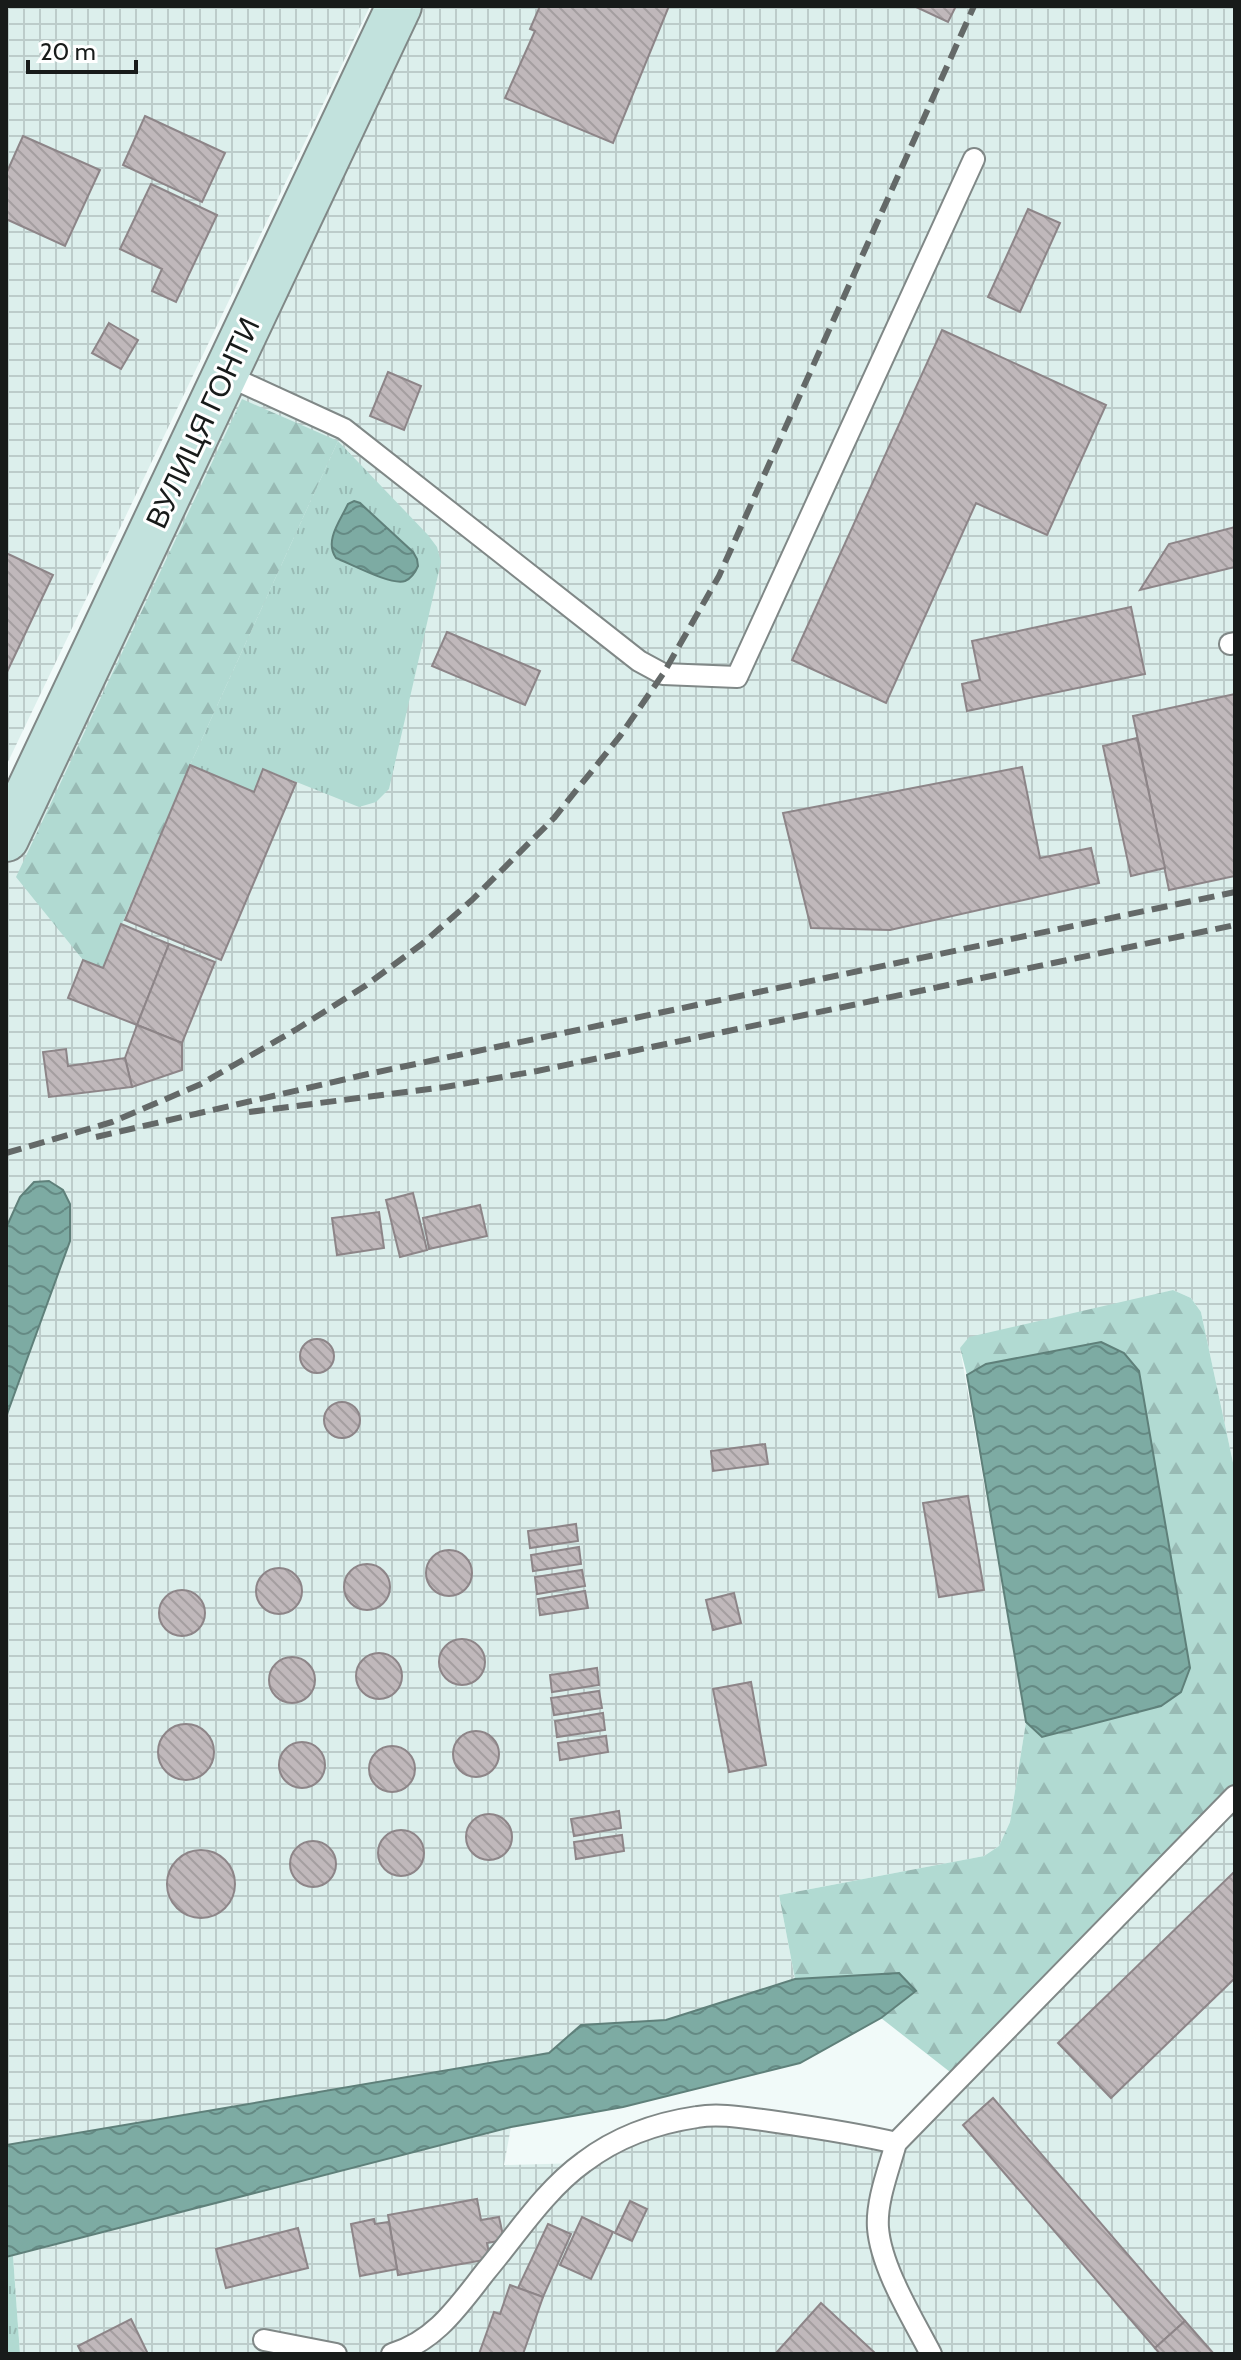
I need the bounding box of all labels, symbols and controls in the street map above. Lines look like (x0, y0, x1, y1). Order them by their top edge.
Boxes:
scale bar (28, 24, 136, 74)
text: 20 m (40, 37, 96, 66)
street label: ВУЛИЦЯ ГОНТИ (138, 311, 268, 534)

